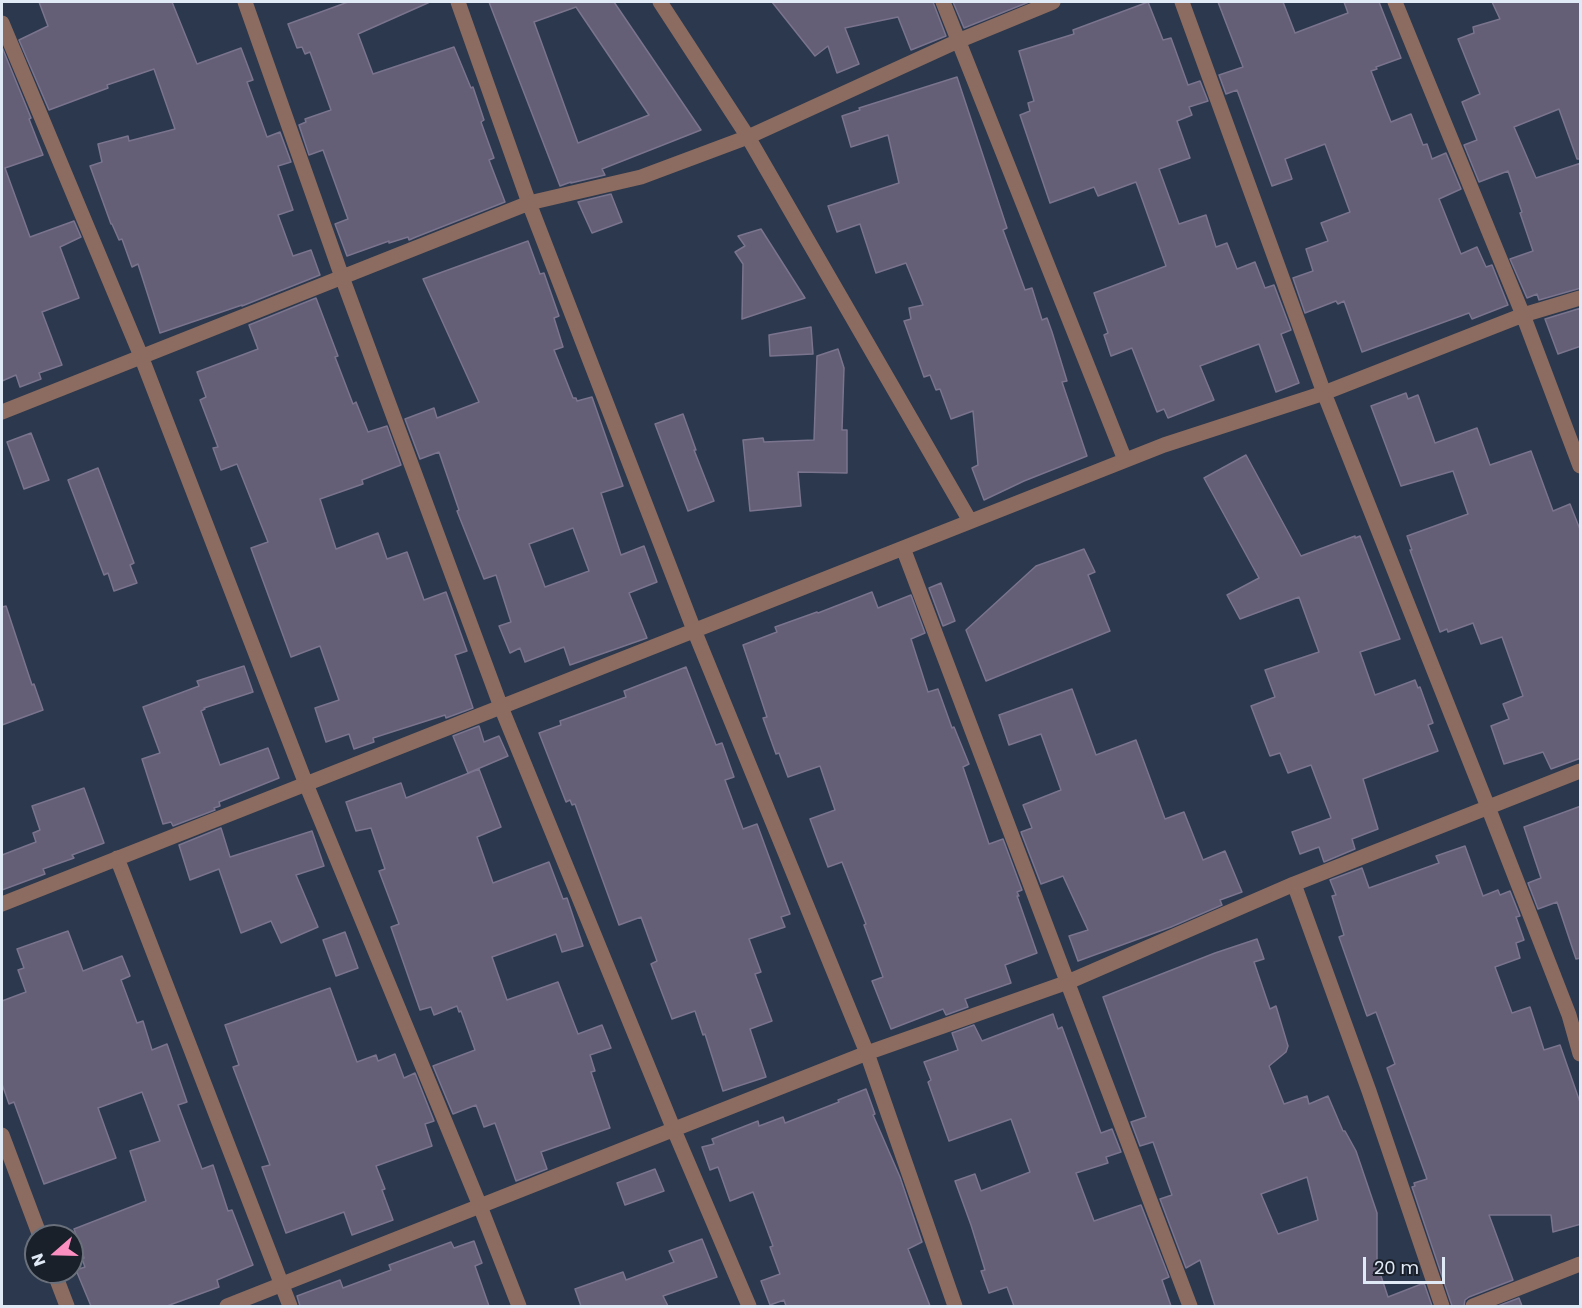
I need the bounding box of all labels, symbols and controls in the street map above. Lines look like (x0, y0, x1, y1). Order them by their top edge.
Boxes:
north arrow (24, 1224, 84, 1284)
scale bar (1366, 1245, 1448, 1283)
text: N (26, 1250, 51, 1269)
text: 20 m (1374, 1255, 1419, 1280)

